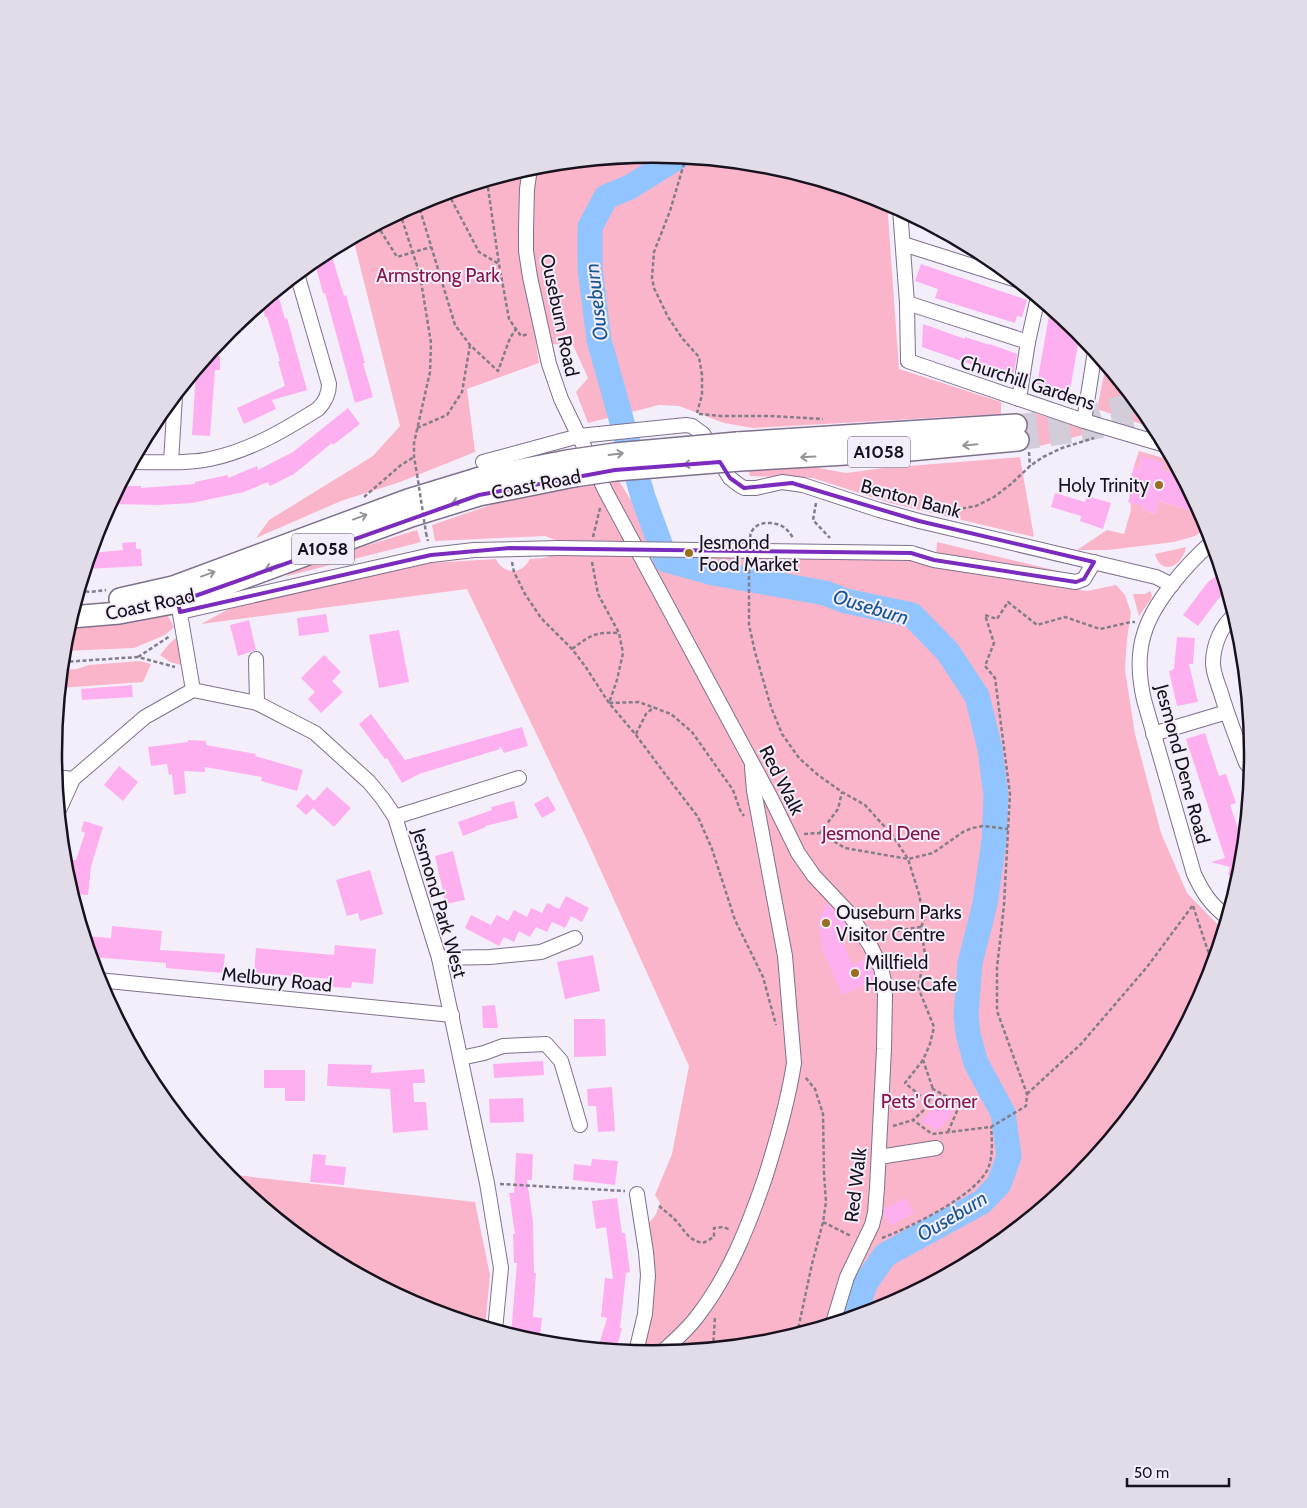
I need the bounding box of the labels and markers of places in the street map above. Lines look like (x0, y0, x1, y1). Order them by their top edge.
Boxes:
place label: Holy Trinity (1058, 474, 1149, 497)
marker: Holy Trinity (1153, 479, 1165, 491)
place label: Jesmond Food Market (698, 531, 799, 576)
marker: Jesmond Food Market (683, 547, 695, 559)
place label: Ouseburn Parks Visitor Centre (836, 901, 962, 946)
marker: Ouseburn Parks Visitor Centre (820, 917, 832, 929)
place label: Millfield House Cafe (865, 951, 957, 996)
marker: Millfield House Cafe (849, 967, 861, 979)

